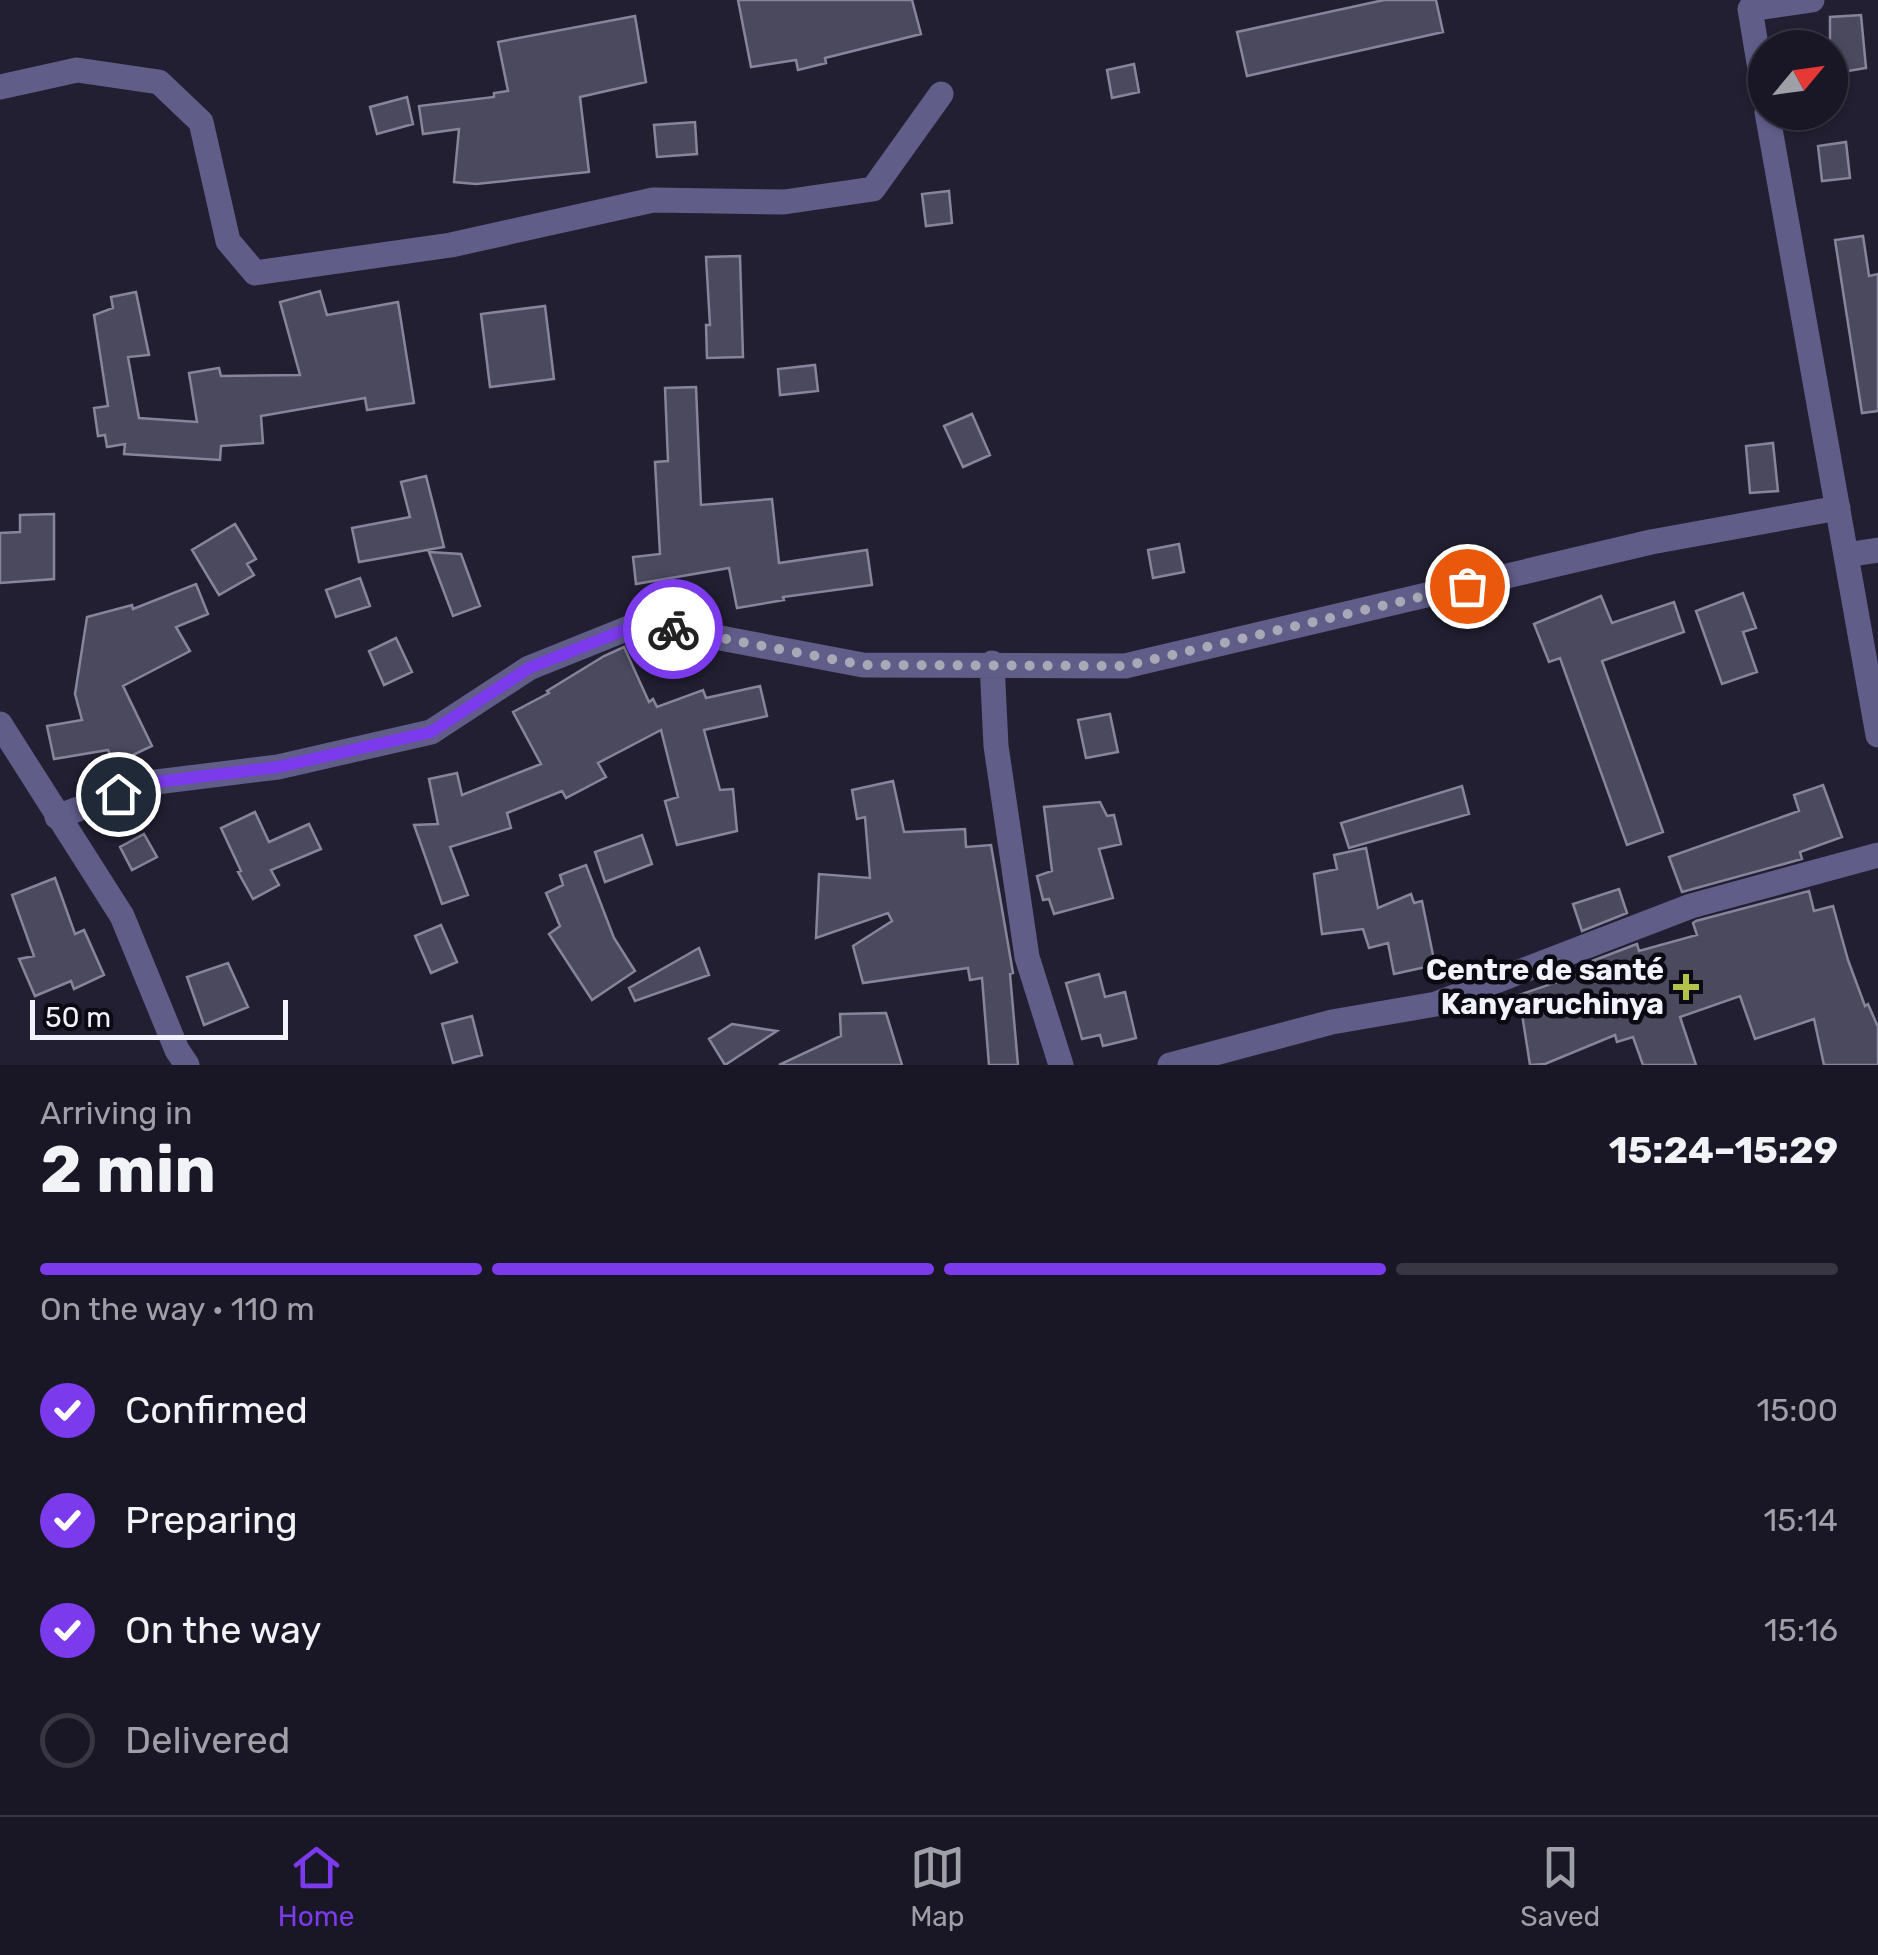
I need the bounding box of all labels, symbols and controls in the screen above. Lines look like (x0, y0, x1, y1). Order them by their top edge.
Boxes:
north arrow (1748, 30, 1848, 130)
map controls (1748, 30, 1848, 130)
pin (1425, 544, 1510, 629)
icon: bag (1440, 559, 1495, 614)
courier (623, 579, 723, 679)
icon: bike (646, 602, 701, 657)
pin (76, 752, 161, 837)
icon: home (91, 767, 146, 822)
place label: Centre de santé Kanyaruchinya (1426, 952, 1664, 1022)
marker: Centre de santé Kanyaruchinya (1673, 974, 1699, 1000)
scale bar (30, 995, 288, 1040)
text: 50 m (45, 1001, 111, 1034)
text: Arriving in (40, 1094, 192, 1132)
text: 15:24–15:29 (1609, 1127, 1838, 1173)
text: 2 min (40, 1131, 216, 1208)
text: On the way · 110 m (40, 1290, 315, 1328)
icon: check (40, 1383, 95, 1438)
text: Confirmed (125, 1387, 308, 1433)
text: 15:00 (1756, 1391, 1838, 1429)
icon: check (40, 1493, 95, 1548)
text: Preparing (125, 1497, 298, 1543)
text: 15:14 (1764, 1501, 1838, 1539)
icon: check (40, 1603, 95, 1658)
text: On the way (125, 1607, 321, 1653)
text: 15:16 (1764, 1611, 1838, 1649)
text: Delivered (125, 1717, 290, 1763)
tab: Home (278, 1840, 354, 1933)
tab: Map (910, 1840, 965, 1933)
tab: Saved (1520, 1840, 1600, 1933)

